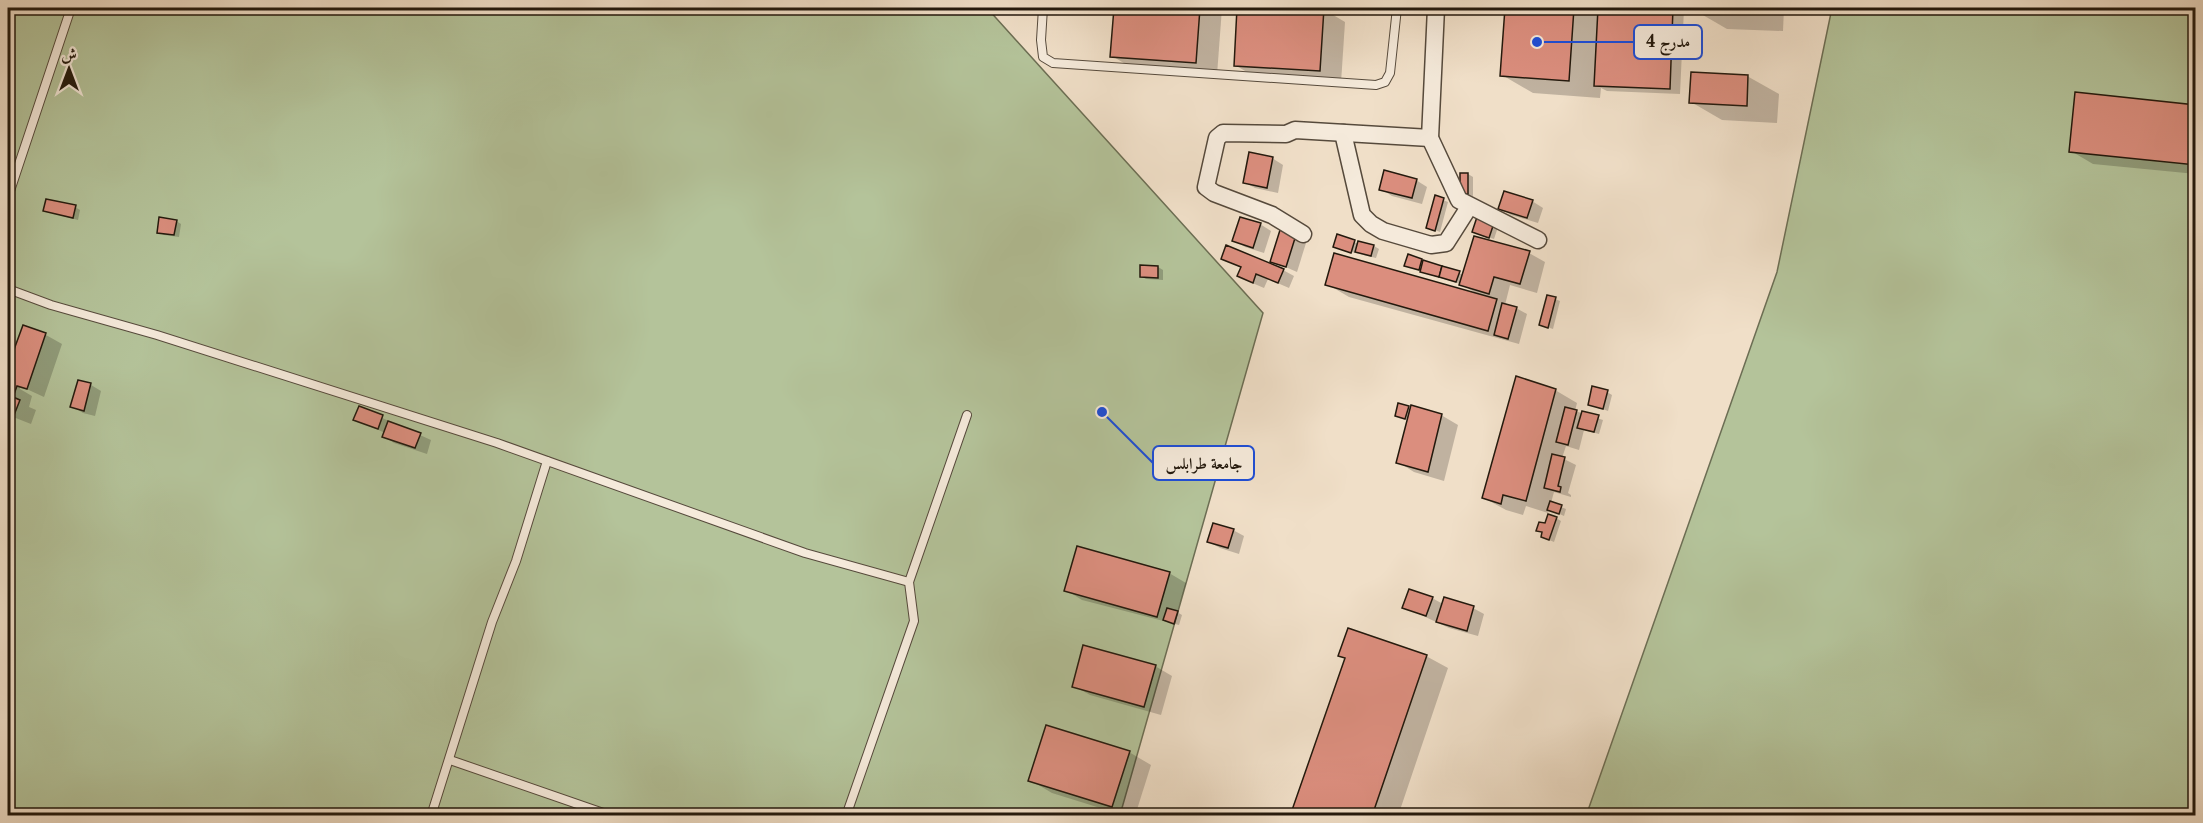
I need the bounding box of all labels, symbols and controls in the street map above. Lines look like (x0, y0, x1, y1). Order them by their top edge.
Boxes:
callout: مدرج 4 (1634, 25, 1702, 59)
text: مدرج 4 (1646, 31, 1690, 56)
north arrow (39, 39, 99, 99)
text: ش (61, 44, 77, 64)
callout: جامعة طرابلس (1153, 446, 1254, 480)
text: جامعة طرابلس (1165, 453, 1243, 475)

